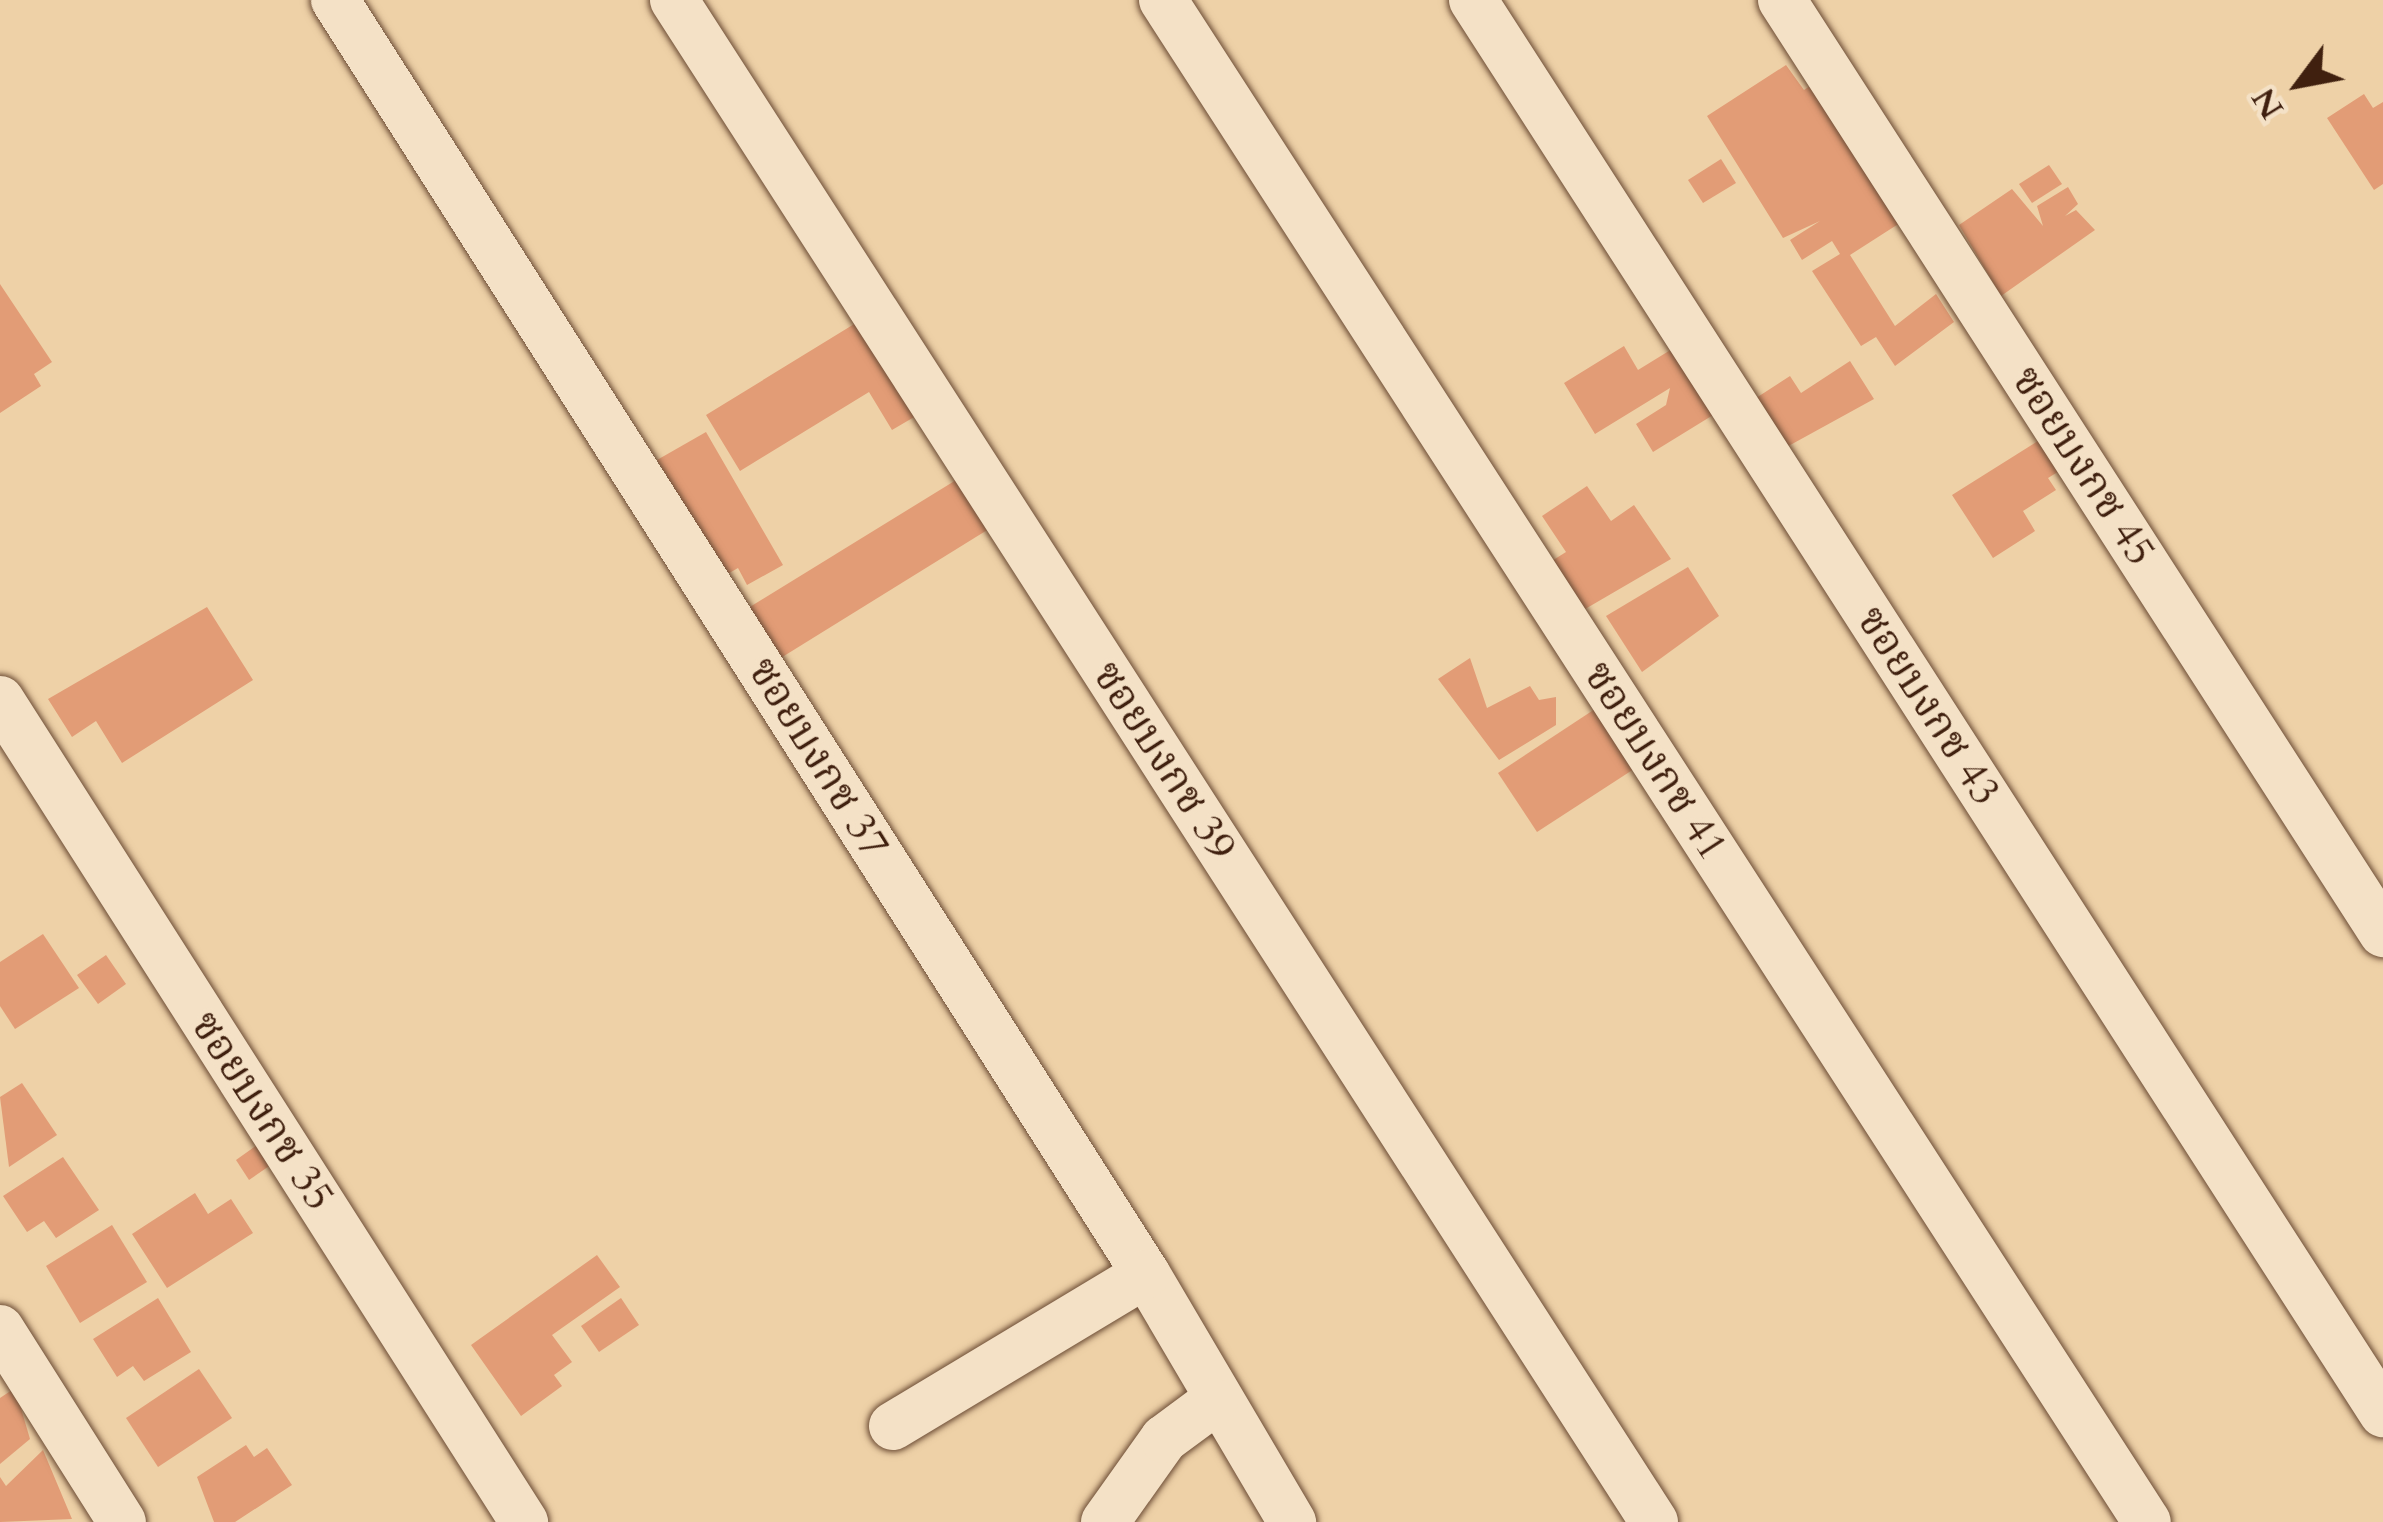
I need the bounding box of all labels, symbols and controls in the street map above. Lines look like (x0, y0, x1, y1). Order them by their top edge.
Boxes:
north arrow (2239, 24, 2359, 144)
text: N (2241, 79, 2295, 127)
street label: ซอยบงกช 45 (2000, 357, 2166, 575)
street label: ซอยบงกช 43 (1845, 597, 2011, 815)
street label: ซอยบงกช 37 (737, 649, 899, 867)
street label: ซอยบงกช 39 (1081, 652, 1247, 870)
street label: ซอยบงกช 41 (1572, 652, 1738, 870)
street label: ซอยบงกช 35 (179, 1002, 345, 1220)

